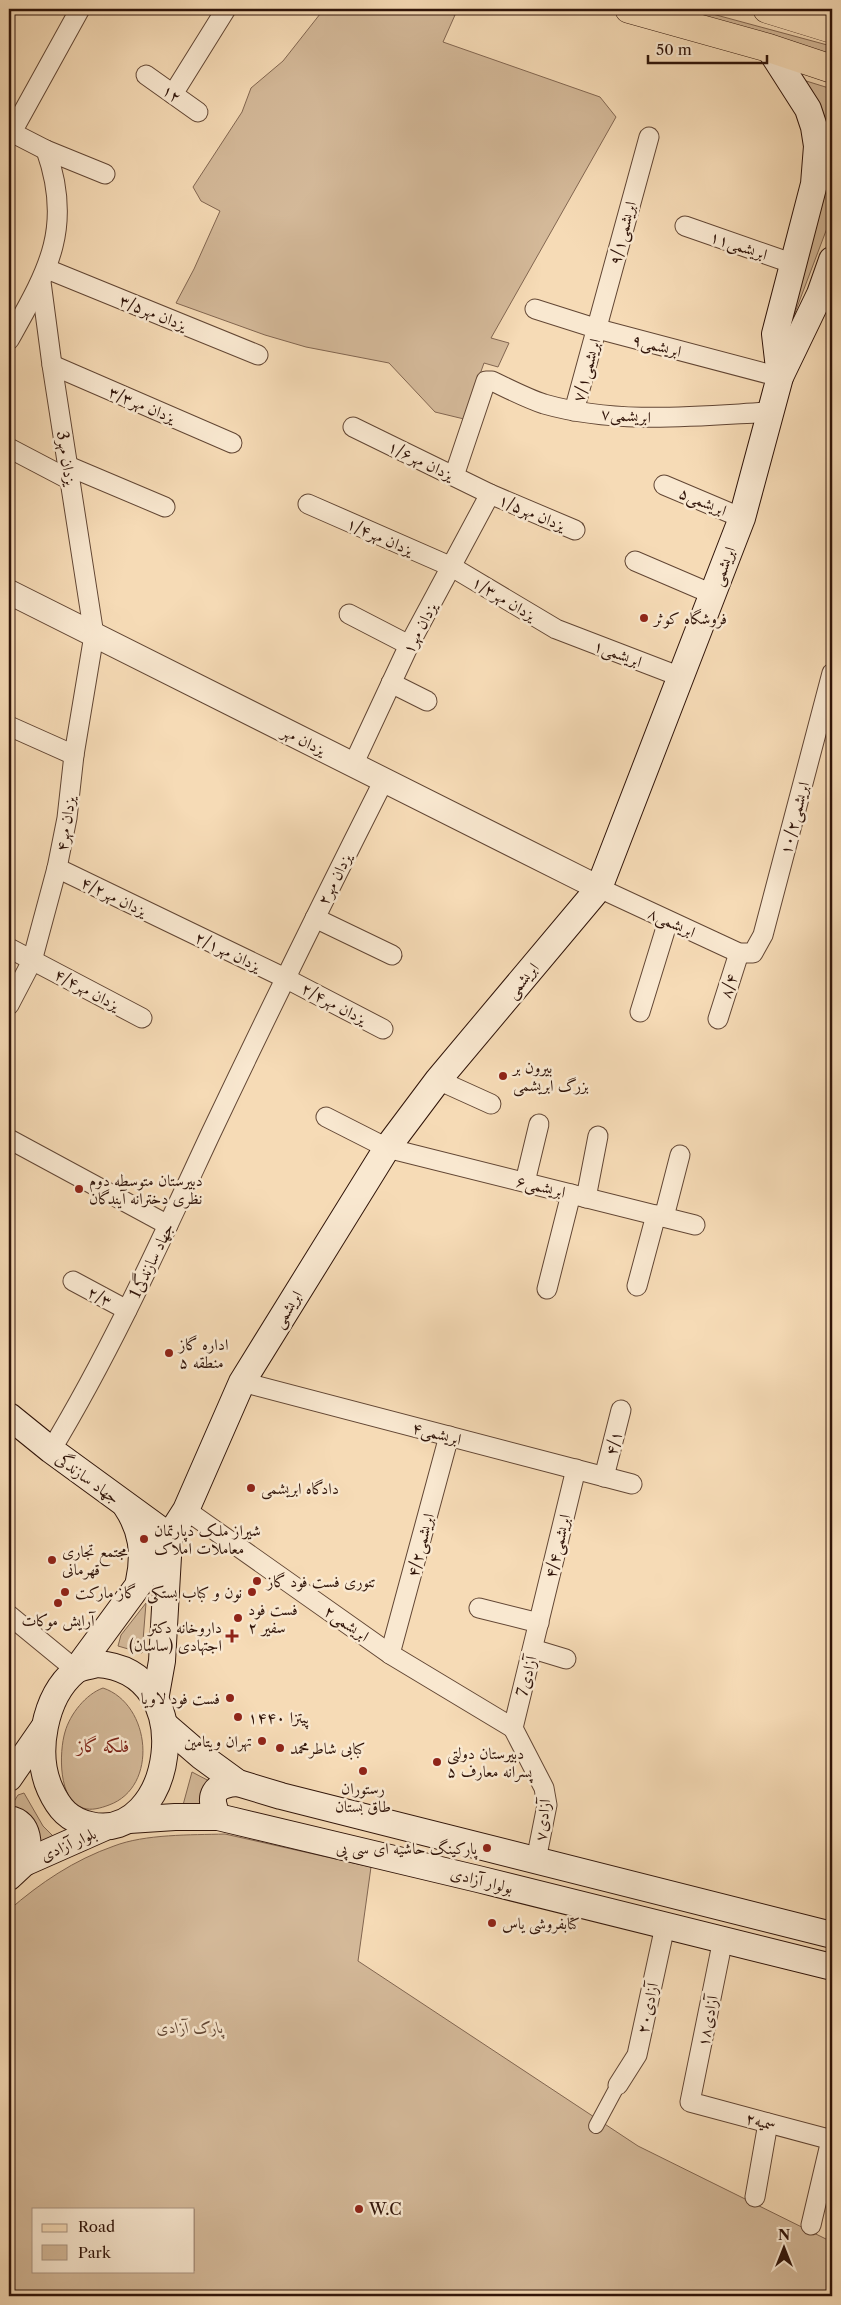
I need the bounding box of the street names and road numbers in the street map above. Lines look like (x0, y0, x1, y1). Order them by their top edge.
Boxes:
street label: ۱۲ (159, 79, 185, 107)
street label: ۹/۱ابریشمی (604, 199, 642, 268)
street label: ابریشمی۱۱ (707, 226, 770, 266)
street label: ۳/۵یزدان مهر (116, 290, 191, 336)
street label: ابریشمی۹ (630, 329, 684, 363)
street label: ابریشمی۷/۱ (567, 336, 606, 405)
street label: ۳/۳یزدان مهر (105, 381, 180, 429)
street label: ابریشمی۷ (600, 403, 652, 429)
street label: 3یزدان مهر (52, 430, 81, 489)
street label: ۱/۶یزدان مهر (385, 436, 459, 486)
street label: ابریشمی۵ (675, 482, 730, 522)
street label: ۱/۵یزدان مهر (495, 489, 570, 537)
street label: ۱/۴یزدان مهر (344, 513, 418, 561)
street label: ابریشمی (706, 543, 741, 589)
street label: ۱/۳یزدان مهر (468, 571, 541, 627)
street label: یزدان مهر۱ (397, 597, 443, 657)
street label: ابریشمی۱ (590, 635, 645, 673)
street label: یزدان مهر (277, 720, 331, 761)
street label: ۱۰/۲ابریشمی (775, 779, 815, 857)
street label: یزدان مهر۴ (51, 793, 81, 853)
street label: یزدان مهر۲ (313, 848, 357, 908)
street label: ۴/۲یزدان مهر (78, 872, 152, 922)
street label: ابریشمی۸ (644, 902, 699, 943)
street label: ۲/۱یزدان مهر (192, 927, 266, 977)
street label: ابریشمی (501, 958, 544, 1003)
street label: ۴/۴یزدان مهر (51, 964, 125, 1016)
street label: ۸/۴ (715, 971, 741, 1001)
street label: ۲/۴یزدان مهر (298, 978, 372, 1030)
street label: ابریشمی۶ (514, 1170, 568, 1204)
street label: 1جهاد سازندگی (123, 1218, 178, 1301)
street label: ۲/۳ (84, 1281, 116, 1311)
street label: ابریشمی (268, 1287, 308, 1333)
street label: ابریشمی۴ (410, 1417, 464, 1451)
street label: ۴/۱ (600, 1429, 626, 1457)
street label: جهاد سازندگی (52, 1447, 125, 1508)
street label: ابریشمی۴/۲ (402, 1511, 440, 1580)
street label: ابریشمی۴/۴ (539, 1512, 577, 1580)
street label: ابریشمی۲ (320, 1600, 373, 1647)
street label: 7آزادی (511, 1652, 541, 1698)
street label: آزادی۷ (530, 1796, 555, 1842)
street label: بلوار آزادی (37, 1823, 99, 1865)
street label: بولوار آزادی (448, 1863, 515, 1898)
street label: آزادی۲۰ (632, 1979, 662, 2035)
street label: آزادی۱۸ (692, 1992, 722, 2048)
street label: ۲سمیه (744, 2107, 778, 2135)

